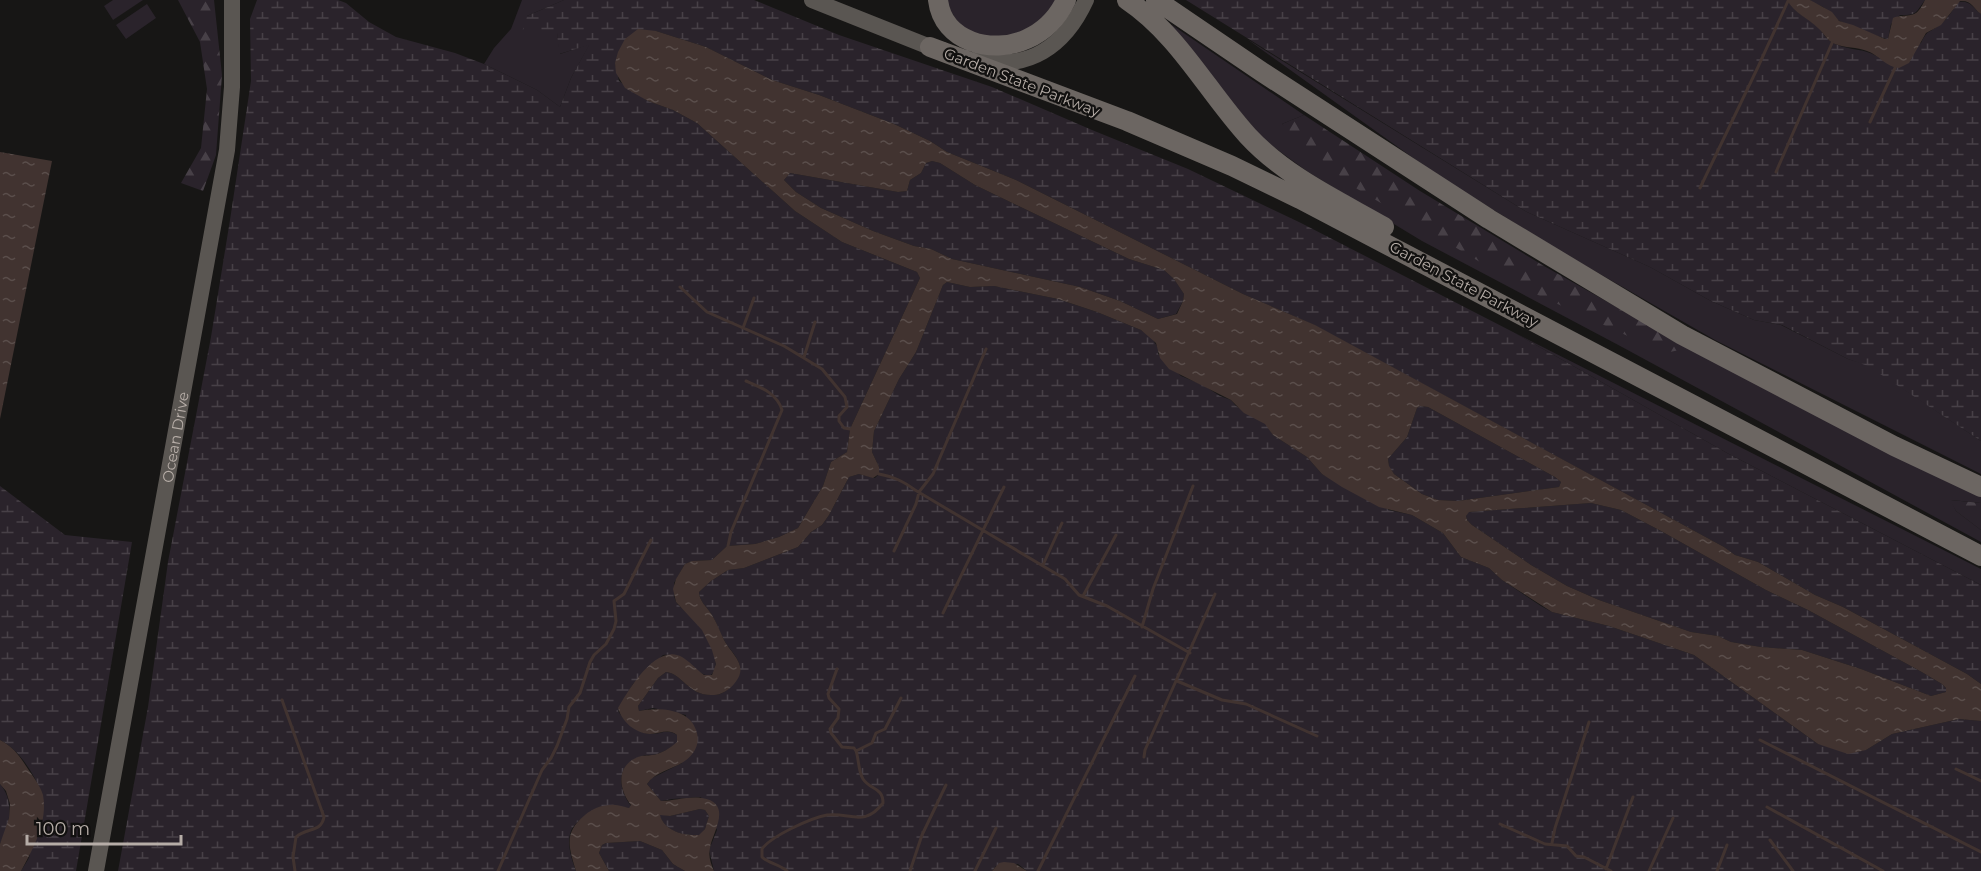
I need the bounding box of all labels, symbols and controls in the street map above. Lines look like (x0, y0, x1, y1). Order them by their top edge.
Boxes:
street label: Garden State Parkway (941, 43, 1104, 121)
street label: Garden State Parkway (1386, 237, 1542, 332)
street label: Ocean Drive (157, 390, 192, 484)
scale bar (27, 808, 182, 846)
text: 100 m (36, 818, 90, 840)

